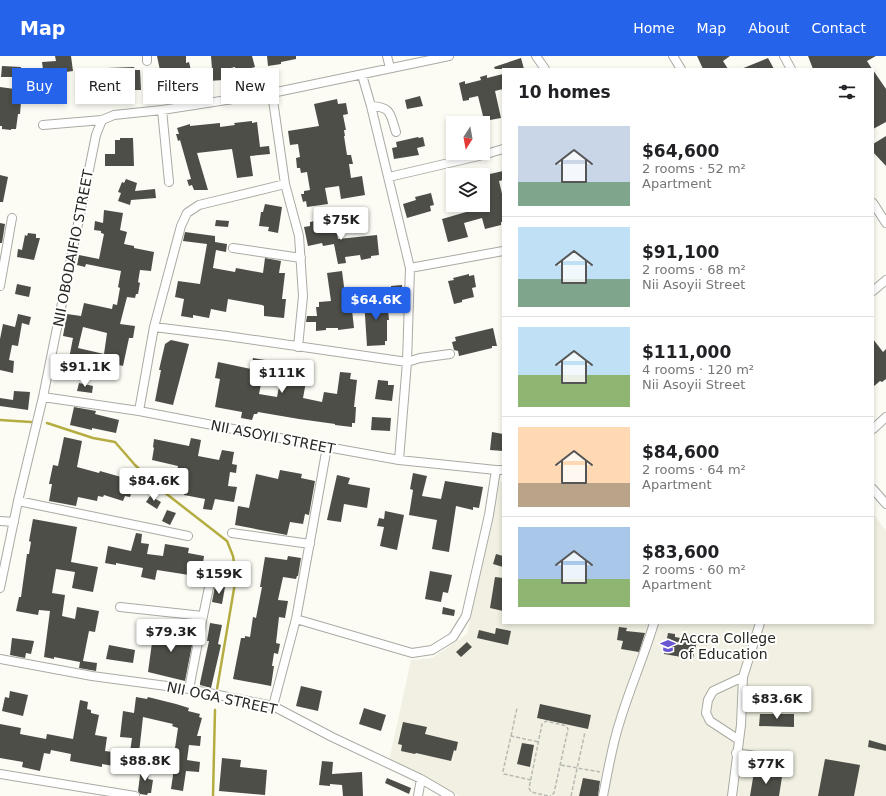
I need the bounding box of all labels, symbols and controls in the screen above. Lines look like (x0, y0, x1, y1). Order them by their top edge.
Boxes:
text: Map (20, 17, 65, 39)
text: Home (633, 20, 675, 36)
text: Map (697, 20, 726, 36)
text: About (748, 20, 790, 36)
text: Contact (812, 20, 866, 36)
chip: Buy (12, 68, 67, 104)
chip: Rent (75, 68, 135, 104)
chip: Filters (143, 68, 213, 104)
chip: New (221, 68, 279, 104)
icon: filters (836, 81, 858, 103)
text: 10 homes (518, 82, 611, 102)
north arrow (446, 116, 490, 160)
map controls (446, 116, 490, 212)
text: $64,600 (642, 141, 719, 161)
icon: home (550, 142, 598, 190)
text: 2 rooms · 52 m² (642, 161, 746, 176)
street label: NII OBODAIFIO STREET (50, 168, 96, 328)
button: layers (446, 168, 490, 212)
text: Apartment (642, 176, 712, 191)
pin: $75K (317, 207, 365, 241)
text: $75K (322, 212, 360, 227)
text: $91,100 (642, 242, 719, 262)
icon: home (550, 243, 598, 291)
text: 2 rooms · 68 m² (642, 262, 746, 277)
text: Nii Asoyii Street (642, 277, 745, 292)
pin: $64.6K (343, 287, 409, 321)
text: $64.6K (350, 292, 402, 307)
text: $111,000 (642, 342, 731, 362)
icon: home (550, 343, 598, 391)
pin: $91.1K (52, 354, 118, 388)
text: $91.1K (59, 359, 111, 374)
pin: $111K (254, 360, 310, 394)
text: 4 rooms · 120 m² (642, 362, 754, 377)
text: $111K (259, 365, 305, 380)
text: Nii Asoyii Street (642, 377, 745, 392)
street label: NII ASOYII STREET (209, 417, 337, 457)
text: $84,600 (642, 442, 719, 462)
icon: home (550, 443, 598, 491)
text: 2 rooms · 64 m² (642, 462, 746, 477)
pin: $84.6K (121, 468, 187, 502)
text: $84.6K (128, 473, 180, 488)
text: Apartment (642, 477, 712, 492)
text: $83,600 (642, 542, 719, 562)
icon: home (550, 543, 598, 591)
pin: $159K (191, 561, 247, 595)
text: 2 rooms · 60 m² (642, 562, 746, 577)
text: $159K (196, 566, 242, 581)
text: Apartment (642, 577, 712, 592)
pin: $79.3K (138, 619, 204, 653)
text: $79.3K (145, 624, 197, 639)
place label: Accra College of Education (680, 630, 776, 662)
school or university icon: Accra College of Education (659, 637, 677, 655)
street label: NII OGA STREET (165, 678, 279, 718)
pin: $83.6K (744, 686, 810, 720)
text: $83.6K (751, 691, 803, 706)
pin: $88.8K (112, 748, 178, 782)
pin: $77K (742, 751, 790, 785)
text: $88.8K (119, 753, 171, 768)
text: $77K (747, 756, 785, 771)

